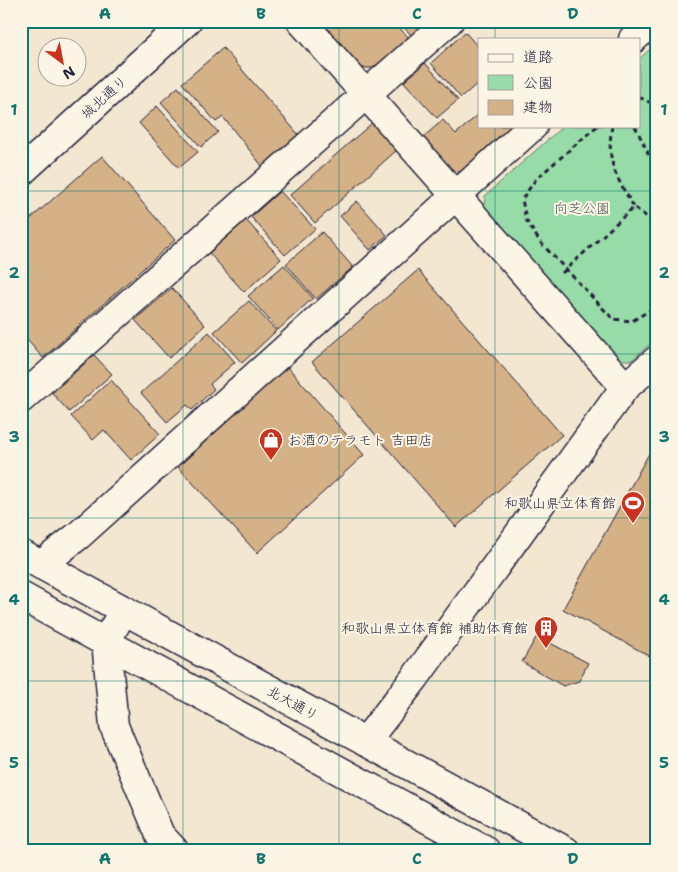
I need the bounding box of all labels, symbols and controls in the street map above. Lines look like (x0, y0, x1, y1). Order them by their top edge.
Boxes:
text: A (99, 3, 111, 24)
text: B (256, 3, 266, 24)
text: C (412, 3, 422, 24)
text: D (567, 3, 579, 24)
north arrow (38, 38, 88, 88)
legend (478, 38, 640, 128)
text: 道路 (523, 47, 553, 67)
text: N (59, 62, 78, 84)
street label: 城北通り (77, 72, 131, 122)
text: 公園 (523, 73, 553, 93)
text: 建物 (523, 97, 553, 117)
text: 1 (10, 99, 18, 120)
text: 1 (660, 99, 668, 120)
park label: 向芝公園 (554, 199, 610, 217)
text: 2 (8, 262, 20, 283)
text: 2 (658, 262, 670, 283)
text: 3 (8, 426, 20, 447)
text: 3 (658, 426, 670, 447)
shop icon: お酒のテラモト 吉田店 (258, 427, 284, 461)
place label: お酒のテラモト 吉田店 (288, 431, 433, 449)
sports icon: 和歌山県立体育館 (620, 490, 646, 524)
place label: 和歌山県立体育館 (504, 494, 616, 512)
text: 4 (8, 589, 20, 610)
text: 4 (658, 589, 670, 610)
building icon: 和歌山県立体育館 補助体育館 (533, 615, 559, 649)
place label: 和歌山県立体育館 補助体育館 (341, 619, 528, 637)
street label: 北大通り (264, 682, 322, 724)
text: 5 (9, 752, 19, 773)
text: 5 (659, 752, 669, 773)
text: A (99, 848, 111, 869)
text: B (256, 848, 266, 869)
text: C (412, 848, 422, 869)
text: D (567, 848, 579, 869)

